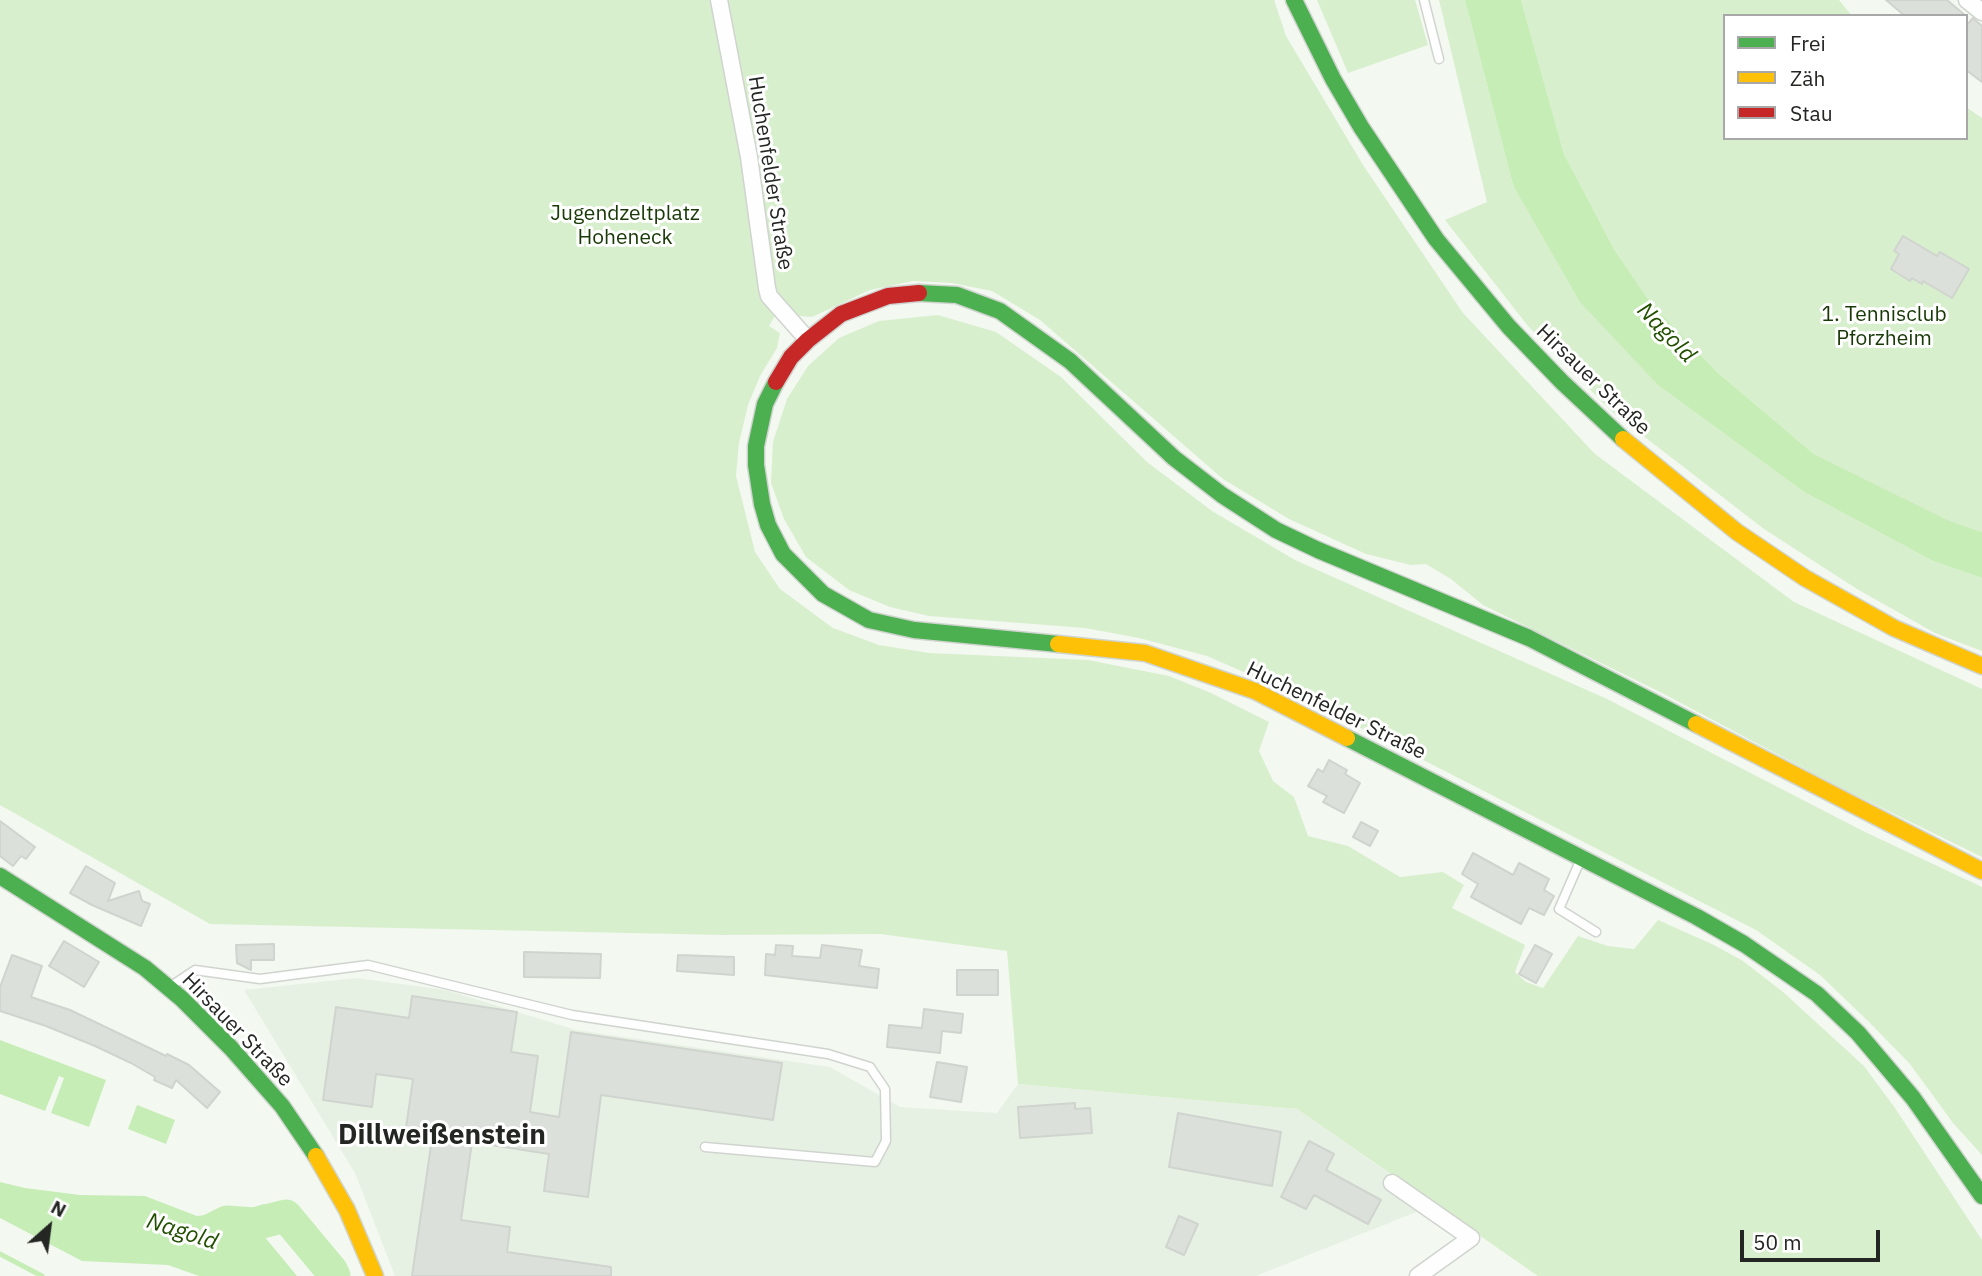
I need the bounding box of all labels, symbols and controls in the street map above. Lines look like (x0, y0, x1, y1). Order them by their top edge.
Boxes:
legend (1723, 14, 1968, 140)
text: Frei (1790, 29, 1826, 57)
text: Zäh (1790, 64, 1825, 92)
street label: Huchenfelder Straße (742, 74, 798, 272)
text: Stau (1790, 99, 1833, 127)
park label: Jugendzeltplatz Hoheneck (550, 201, 700, 251)
water label: Nagold (1631, 297, 1701, 369)
park label: 1. Tennisclub Pforzheim (1821, 302, 1947, 352)
street label: Hirsauer Straße (1531, 319, 1655, 441)
street label: Huchenfelder Straße (1242, 657, 1430, 765)
street label: Hirsauer Straße (176, 968, 298, 1092)
district label: Dillweißenstein (338, 1119, 546, 1153)
north arrow (14, 1192, 84, 1262)
text: N (47, 1195, 71, 1222)
water label: Nagold (143, 1208, 221, 1256)
scale bar (1744, 1216, 1884, 1260)
text: 50 m (1753, 1228, 1802, 1256)

